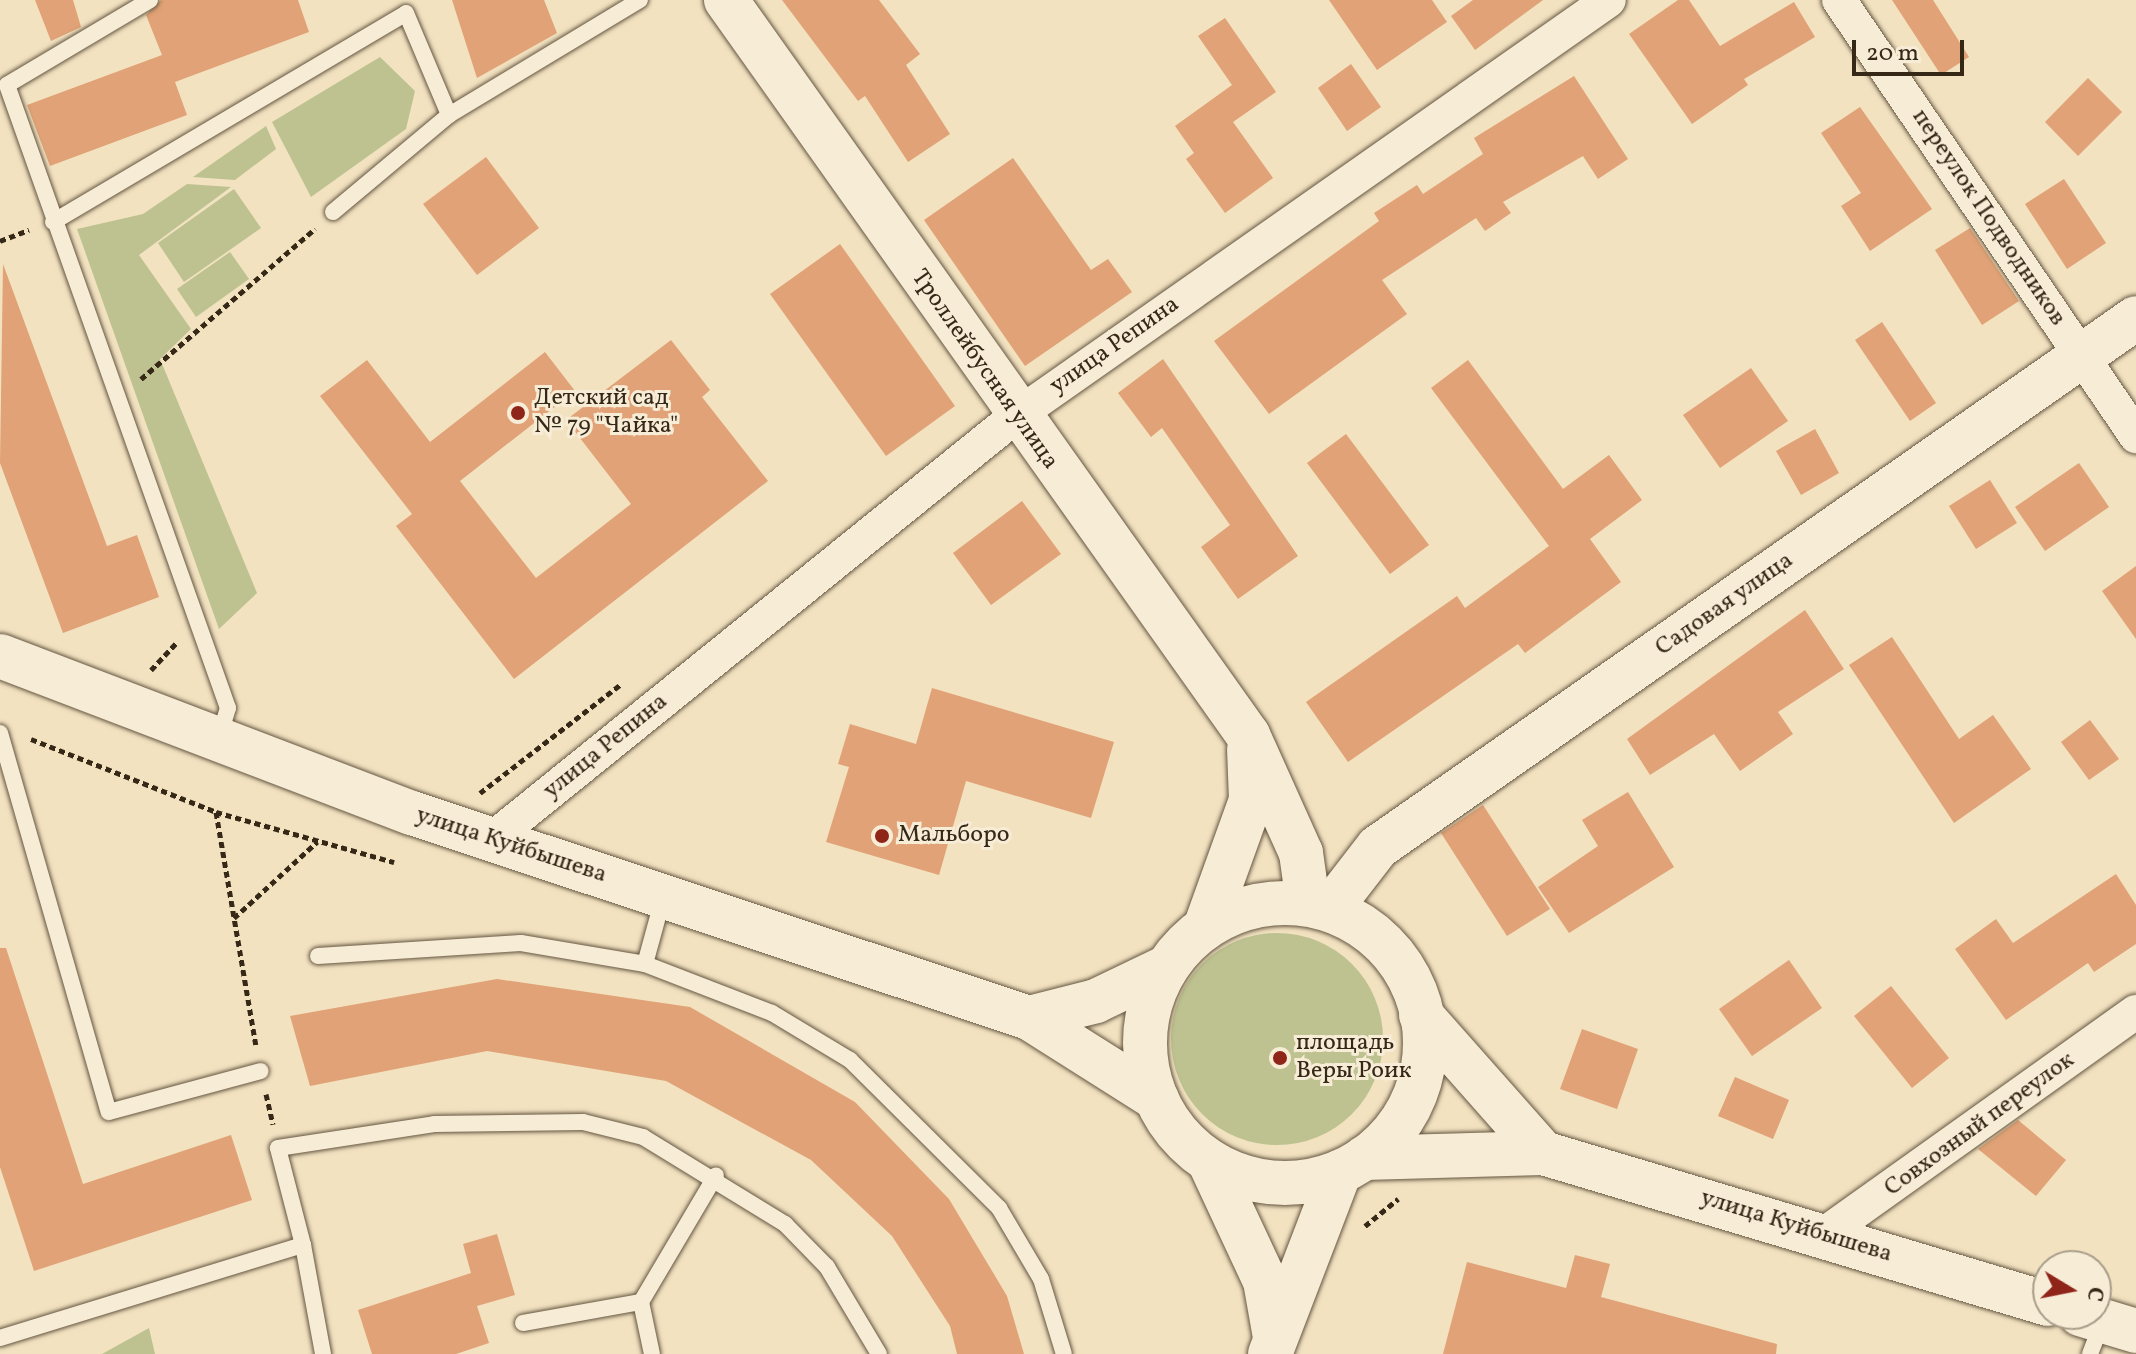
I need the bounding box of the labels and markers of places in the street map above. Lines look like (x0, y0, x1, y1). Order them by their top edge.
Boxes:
place label: Детский сад № 79 "Чайка" (534, 385, 678, 441)
marker: Детский сад № 79 "Чайка" (509, 404, 527, 422)
place label: Мальборо (898, 822, 1010, 850)
marker: Мальборо (873, 827, 891, 845)
place label: площадь Веры Роик (1296, 1030, 1411, 1086)
marker: площадь Веры Роик (1271, 1049, 1289, 1067)

